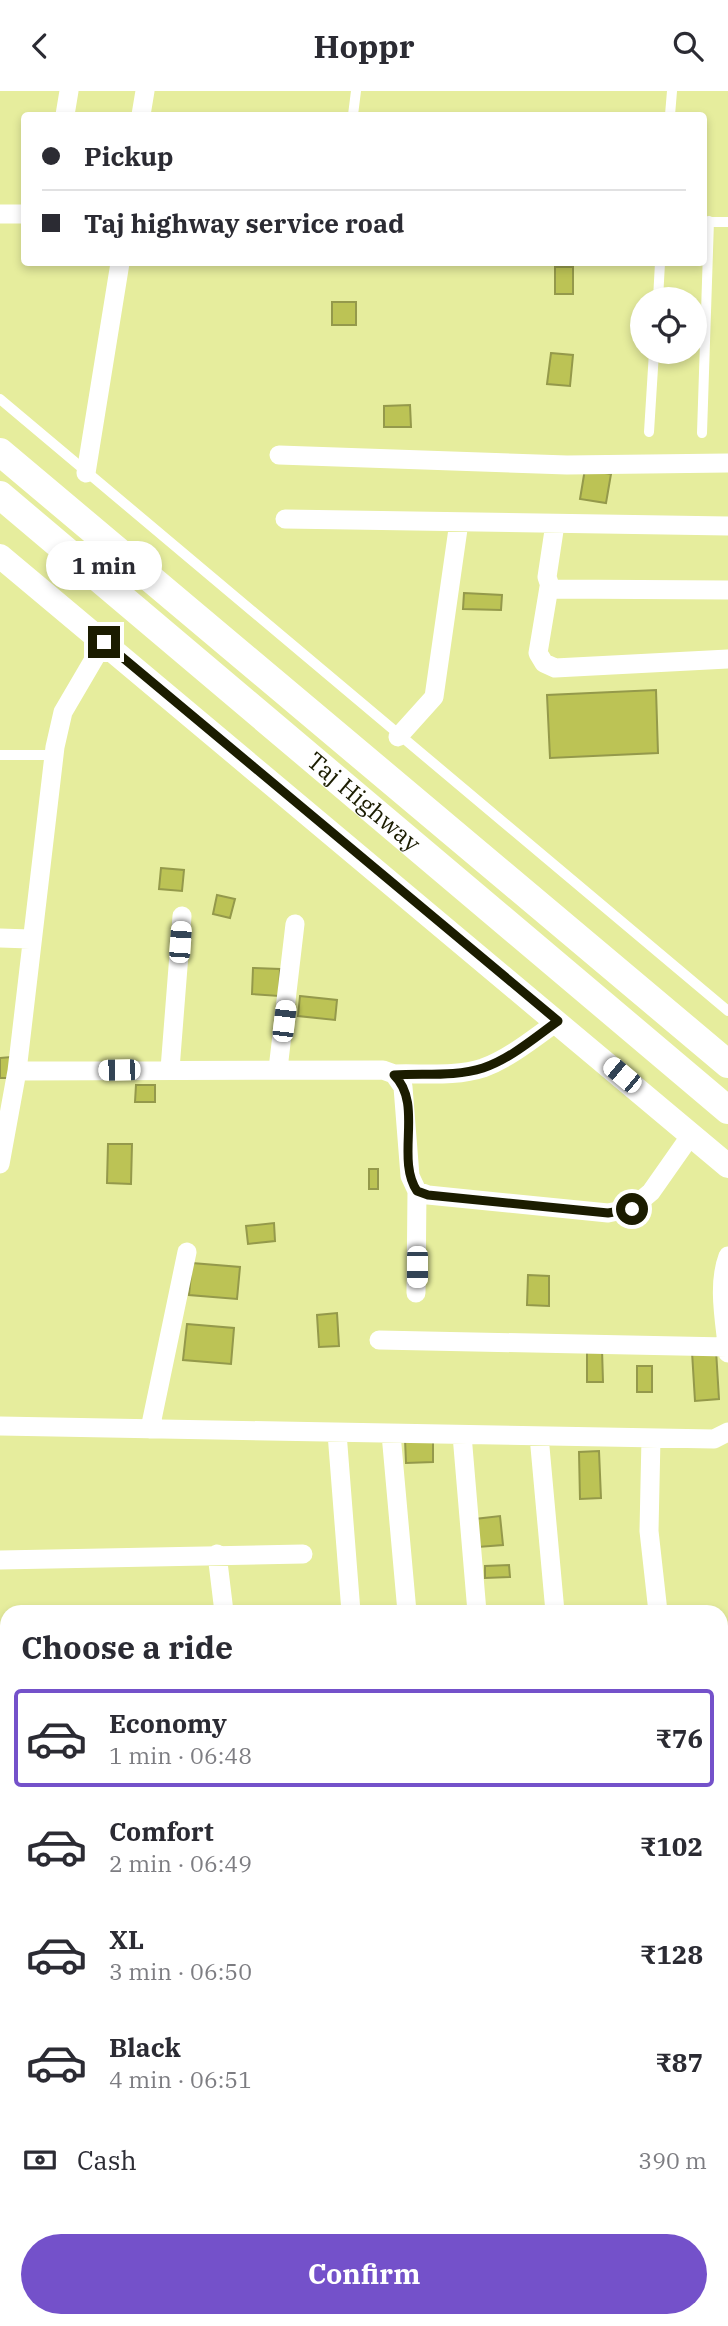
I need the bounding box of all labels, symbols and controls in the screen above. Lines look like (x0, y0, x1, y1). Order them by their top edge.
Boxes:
text: Hoppr (314, 25, 414, 67)
icon: back (21, 27, 59, 65)
icon: search (669, 27, 707, 65)
text: Pickup (84, 139, 174, 173)
text: Taj highway service road (84, 206, 405, 240)
map controls (630, 287, 707, 364)
button: locate (630, 287, 707, 364)
callout: 1 min (46, 540, 162, 589)
text: 1 min (72, 550, 136, 580)
route end (88, 626, 120, 658)
street label: Taj Highway (301, 744, 428, 859)
car (169, 920, 192, 964)
car (272, 999, 297, 1043)
car (600, 1053, 645, 1097)
car (98, 1059, 141, 1081)
route start (616, 1193, 648, 1225)
car (407, 1246, 428, 1288)
text: Choose a ride (21, 1626, 233, 1668)
text: Economy (109, 1706, 227, 1740)
icon: car (25, 1707, 88, 1770)
text: ₹76 (655, 1721, 703, 1755)
text: 1 min · 06:48 (109, 1740, 252, 1770)
text: Comfort (109, 1814, 214, 1848)
icon: car (25, 1815, 88, 1878)
text: ₹102 (640, 1829, 703, 1863)
text: 2 min · 06:49 (109, 1848, 252, 1878)
text: XL (109, 1922, 144, 1956)
icon: car (25, 1923, 88, 1986)
text: ₹128 (640, 1937, 703, 1971)
text: 3 min · 06:50 (109, 1956, 252, 1986)
text: Black (109, 2030, 181, 2064)
icon: car (25, 2031, 88, 2094)
text: ₹87 (655, 2045, 703, 2079)
text: 4 min · 06:51 (109, 2064, 252, 2094)
icon: cash (21, 2141, 59, 2179)
text: Cash (77, 2143, 137, 2177)
text: 390 m (638, 2145, 707, 2175)
button: Confirm (21, 2234, 707, 2314)

